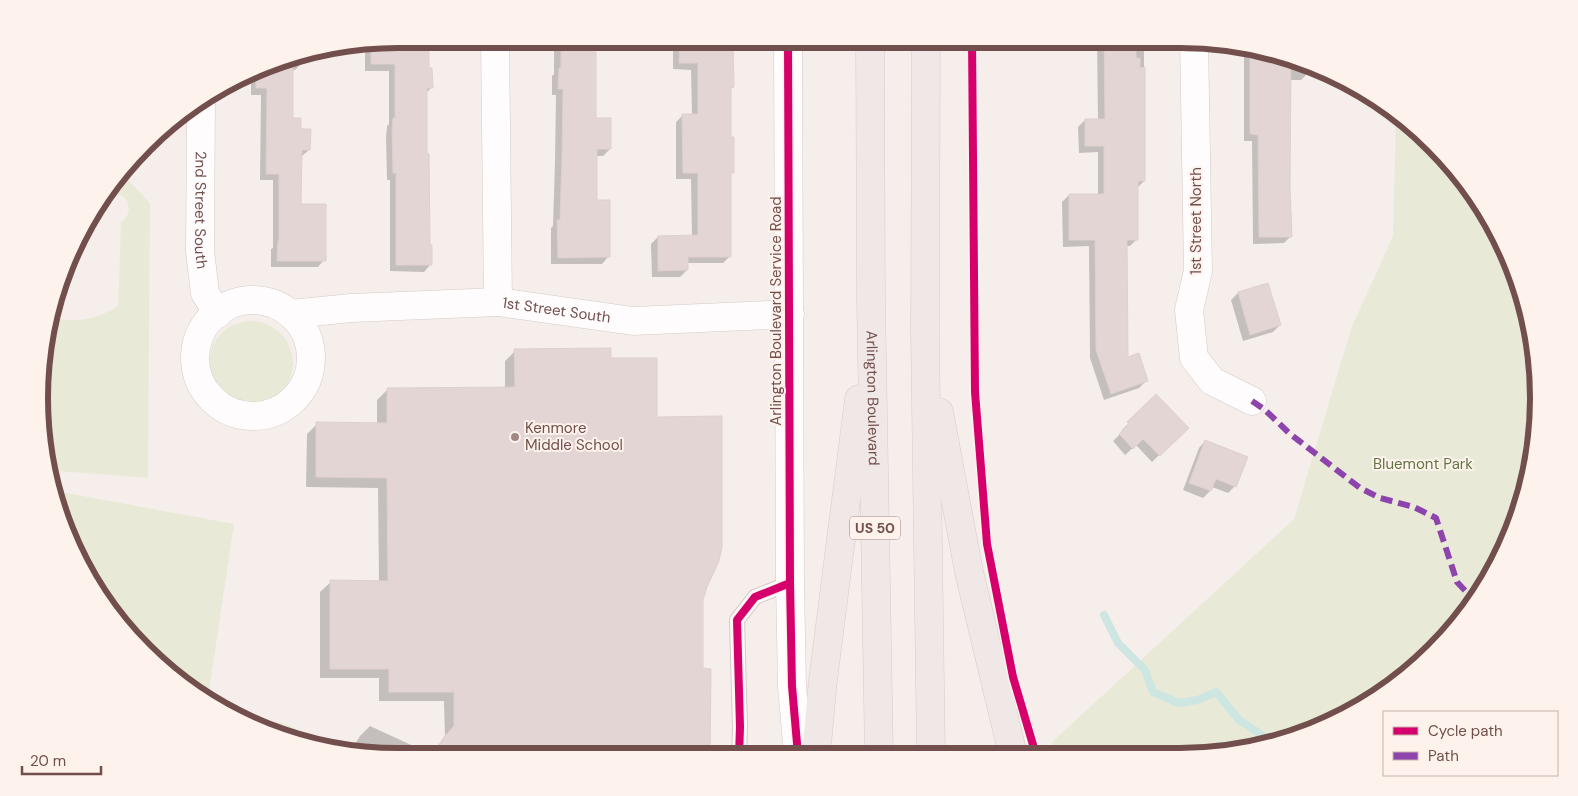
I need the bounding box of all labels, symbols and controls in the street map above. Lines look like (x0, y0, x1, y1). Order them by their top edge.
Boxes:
street label: 2nd Street South (190, 151, 212, 270)
street label: 1st Street North (1186, 167, 1206, 275)
street label: Arlington Boulevard Service Road (766, 196, 786, 426)
street label: 1st Street South (501, 293, 612, 328)
street label: Arlington Boulevard (862, 330, 884, 466)
place label: Kenmore Middle School (525, 418, 623, 455)
marker: Kenmore Middle School (509, 431, 521, 443)
park label: Bluemont Park (1373, 454, 1473, 474)
road number: US 50 (850, 516, 900, 540)
legend (1383, 711, 1558, 776)
text: Cycle path (1428, 721, 1503, 741)
scale bar (22, 744, 101, 776)
text: Path (1428, 746, 1459, 766)
text: 20 m (30, 751, 66, 771)

